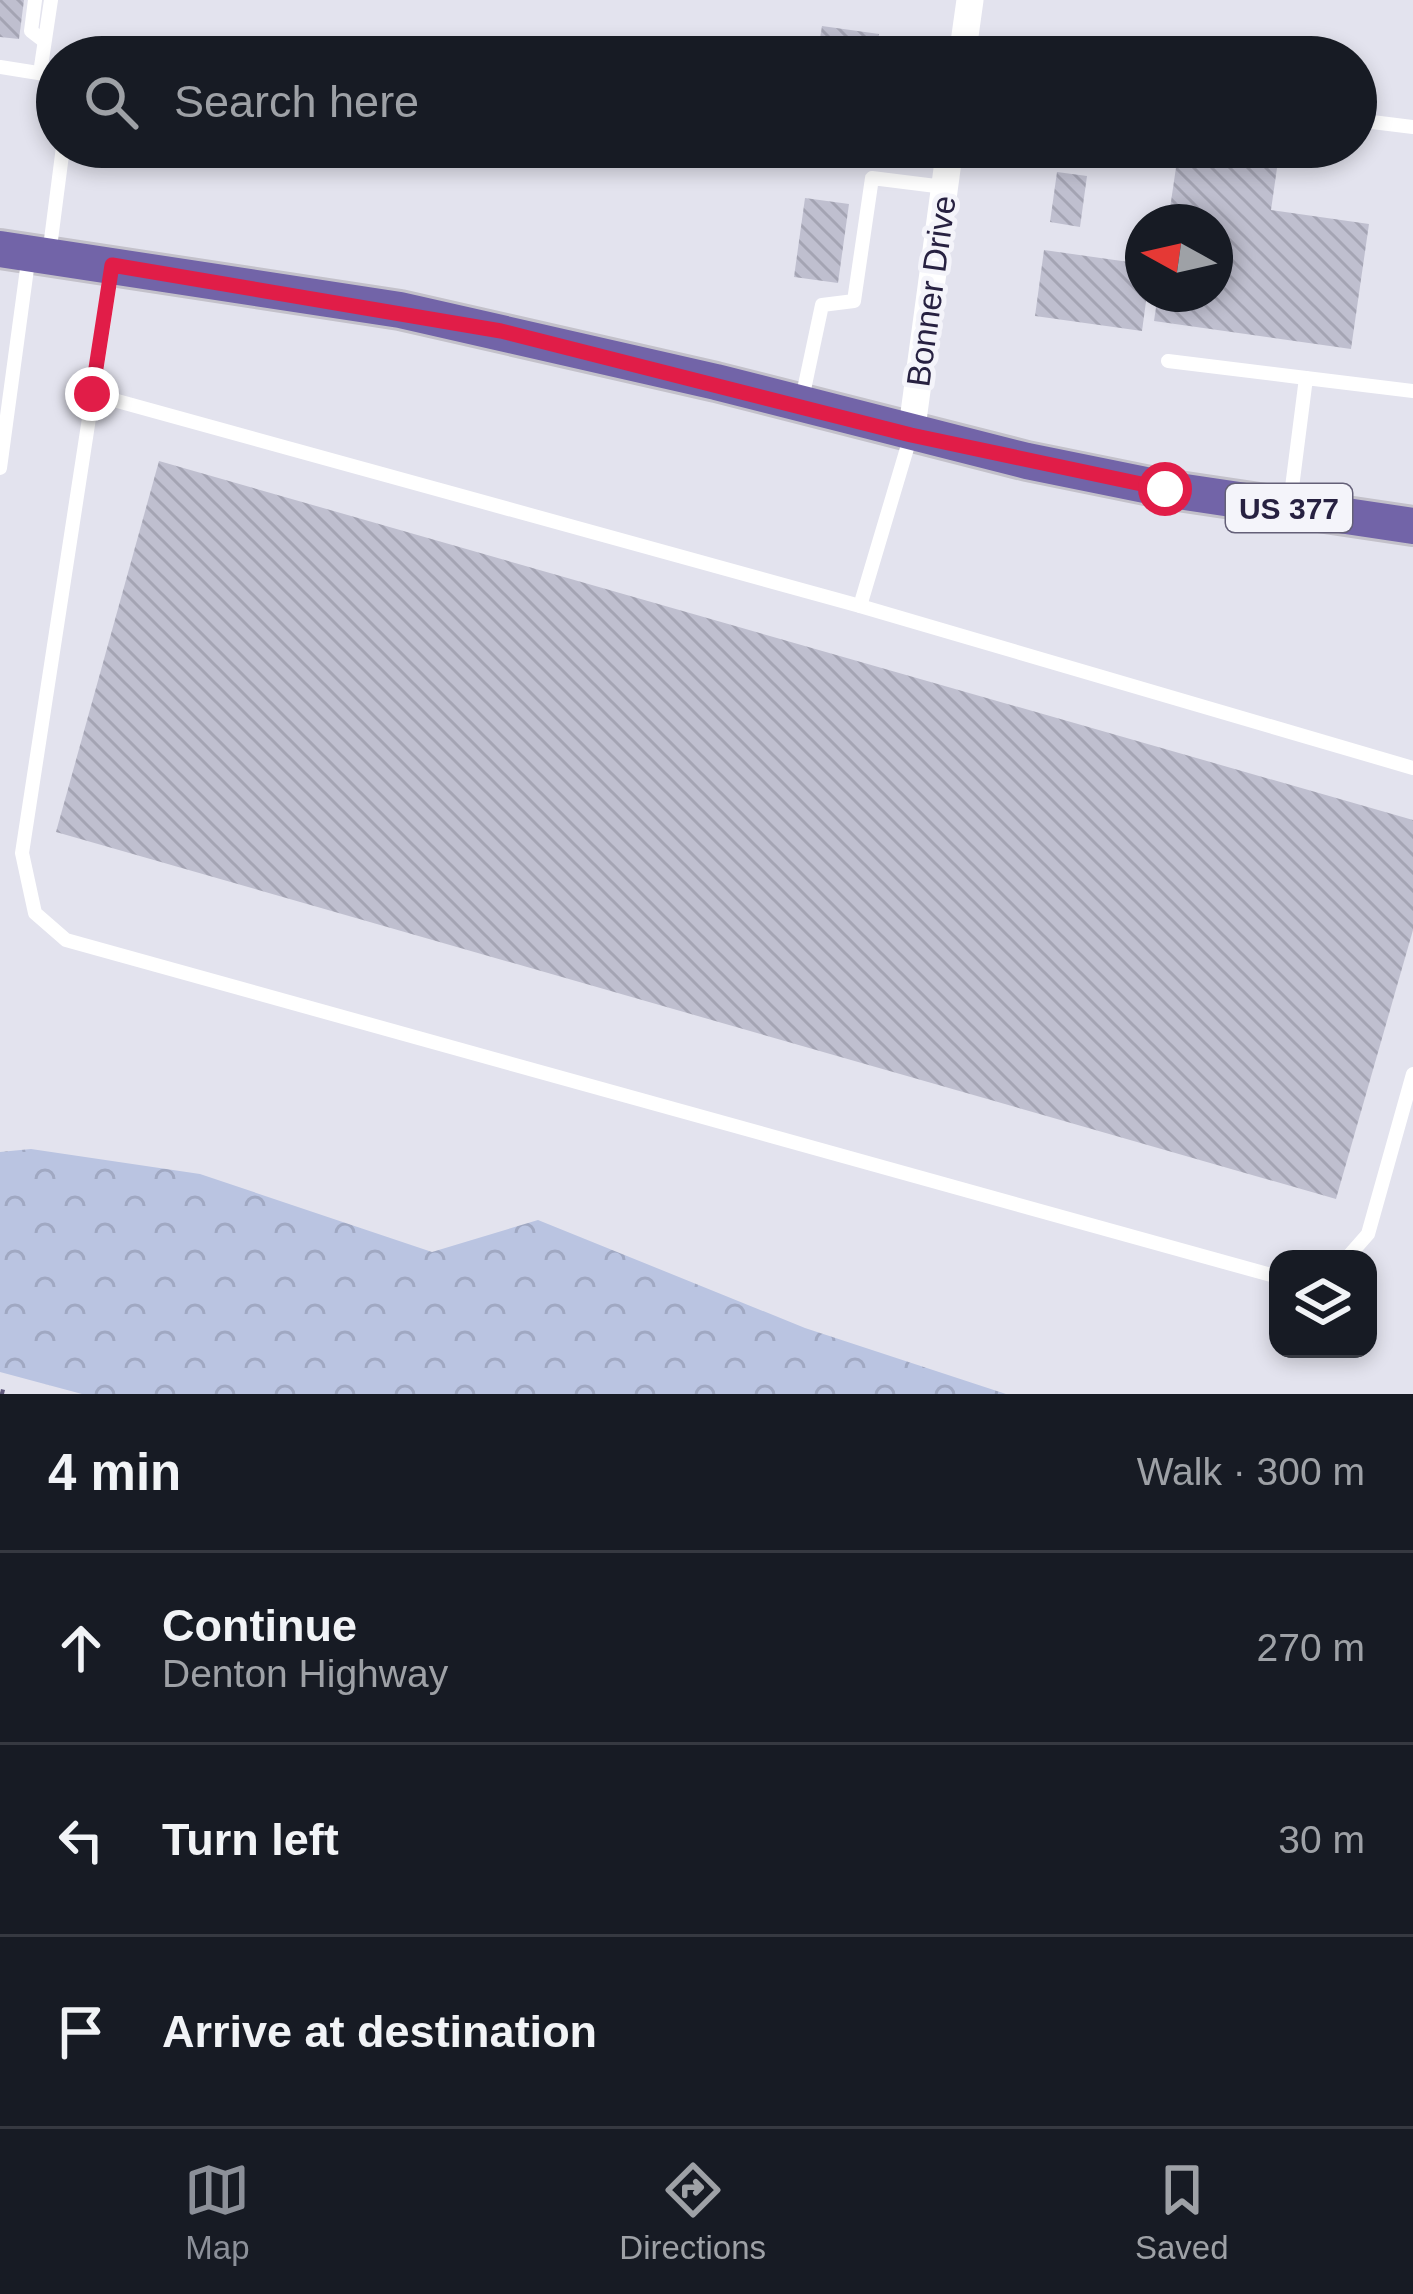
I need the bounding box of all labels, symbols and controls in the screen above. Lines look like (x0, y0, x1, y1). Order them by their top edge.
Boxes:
search box (36, 36, 1377, 168)
icon: search (78, 69, 144, 135)
text: Search here (174, 76, 419, 127)
street label: Bonner Drive (899, 193, 963, 389)
north arrow (1125, 204, 1233, 312)
route end (65, 367, 119, 421)
route start (1138, 462, 1192, 516)
road number: US 377 (1226, 484, 1352, 532)
map controls (1269, 1250, 1377, 1358)
button: layers (1269, 1250, 1377, 1358)
text: 4 min (48, 1444, 181, 1501)
text: Walk · 300 m (1137, 1450, 1365, 1493)
text: Continue (162, 1600, 357, 1651)
icon: ahead (48, 1615, 114, 1681)
text: 270 m (1257, 1626, 1365, 1669)
text: Denton Highway (162, 1652, 448, 1695)
icon: left (48, 1807, 114, 1873)
text: Turn left (162, 1814, 339, 1865)
text: 30 m (1278, 1818, 1365, 1861)
icon: arrive (48, 1999, 114, 2065)
text: Arrive at destination (162, 2006, 597, 2057)
tab: Map (184, 2157, 250, 2267)
tab: Directions (619, 2157, 766, 2267)
tab: Saved (1135, 2157, 1229, 2267)

